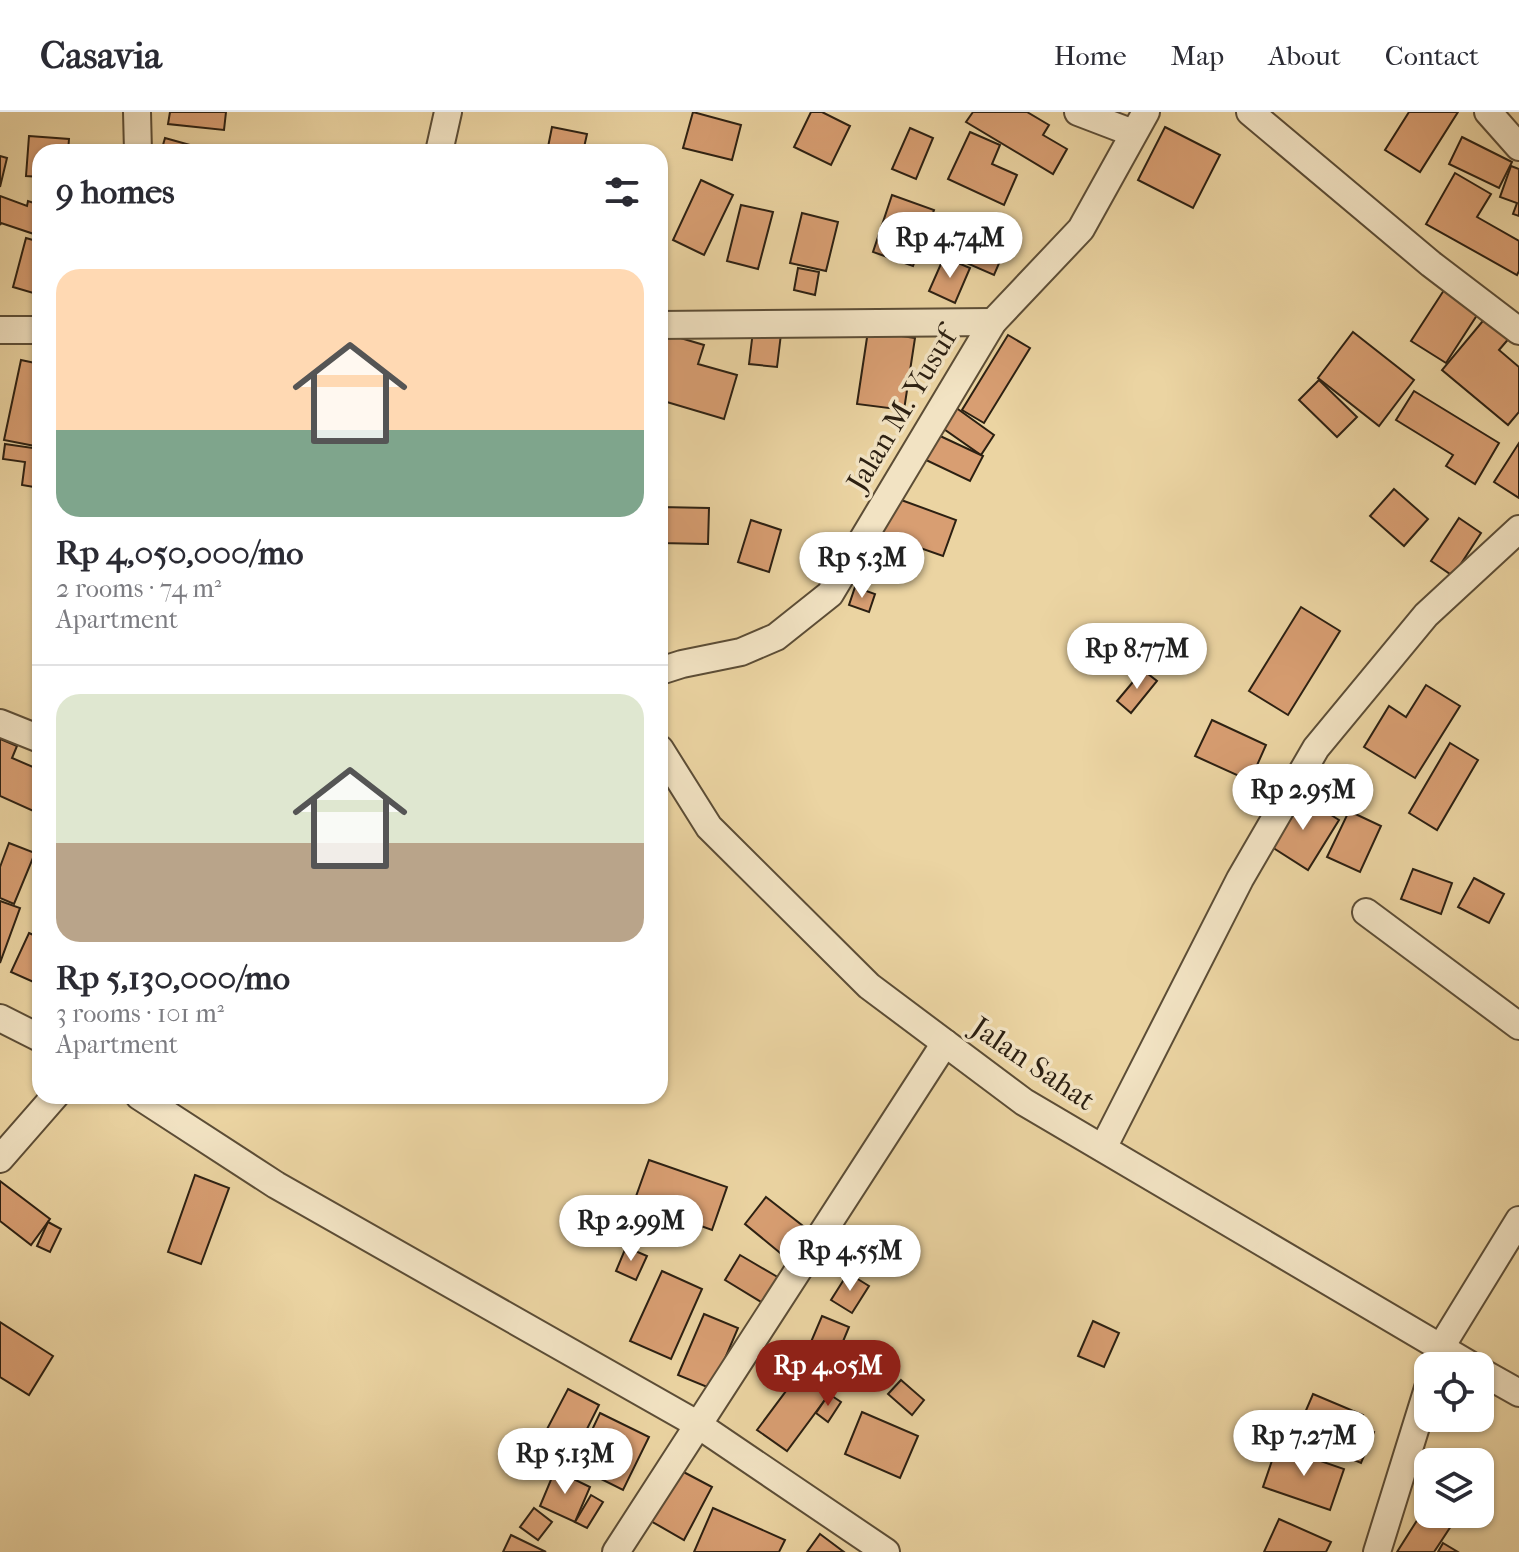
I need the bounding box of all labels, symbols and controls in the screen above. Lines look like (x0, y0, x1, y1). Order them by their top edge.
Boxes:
text: Casavia (40, 33, 162, 78)
text: Home (1054, 39, 1127, 72)
text: Map (1171, 39, 1224, 72)
text: About (1268, 39, 1341, 72)
text: Contact (1385, 39, 1479, 72)
icon: filters (600, 170, 644, 214)
text: 9 homes (56, 172, 175, 212)
pin: Rp 4.74M (867, 212, 1033, 280)
text: Rp 4.74M (895, 222, 1005, 253)
street label: Jalan M. Yusuf (839, 317, 967, 499)
icon: home (278, 321, 422, 465)
pin: Rp 5.3M (788, 532, 936, 600)
text: Rp 4,050,000/mo (56, 533, 303, 573)
text: Rp 5.3M (817, 542, 907, 573)
text: 2 rooms · 74 m² (56, 573, 221, 604)
text: Apartment (56, 604, 178, 635)
pin: Rp 8.77M (1054, 623, 1220, 691)
text: Rp 8.77M (1085, 633, 1189, 664)
icon: home (278, 746, 422, 890)
pin: Rp 2.95M (1220, 764, 1386, 832)
text: Rp 2.95M (1250, 774, 1356, 805)
text: Rp 5,130,000/mo (56, 958, 290, 998)
text: 3 rooms · 101 m² (56, 998, 224, 1029)
street label: Jalan Sahat (963, 1009, 1102, 1118)
text: Apartment (56, 1029, 178, 1060)
pin: Rp 2.99M (548, 1195, 714, 1263)
text: Rp 2.99M (577, 1205, 685, 1236)
pin: Rp 4.55M (767, 1225, 933, 1293)
text: Rp 4.55M (798, 1235, 902, 1266)
pin: Rp 4.05M (745, 1340, 911, 1408)
text: Rp 4.05M (774, 1350, 882, 1381)
map controls (1414, 1352, 1494, 1528)
button: locate (1414, 1352, 1494, 1432)
pin: Rp 7.27M (1221, 1410, 1387, 1478)
text: Rp 7.27M (1251, 1420, 1357, 1451)
pin: Rp 5.13M (482, 1428, 648, 1496)
text: Rp 5.13M (516, 1438, 614, 1469)
button: layers (1414, 1448, 1494, 1528)

